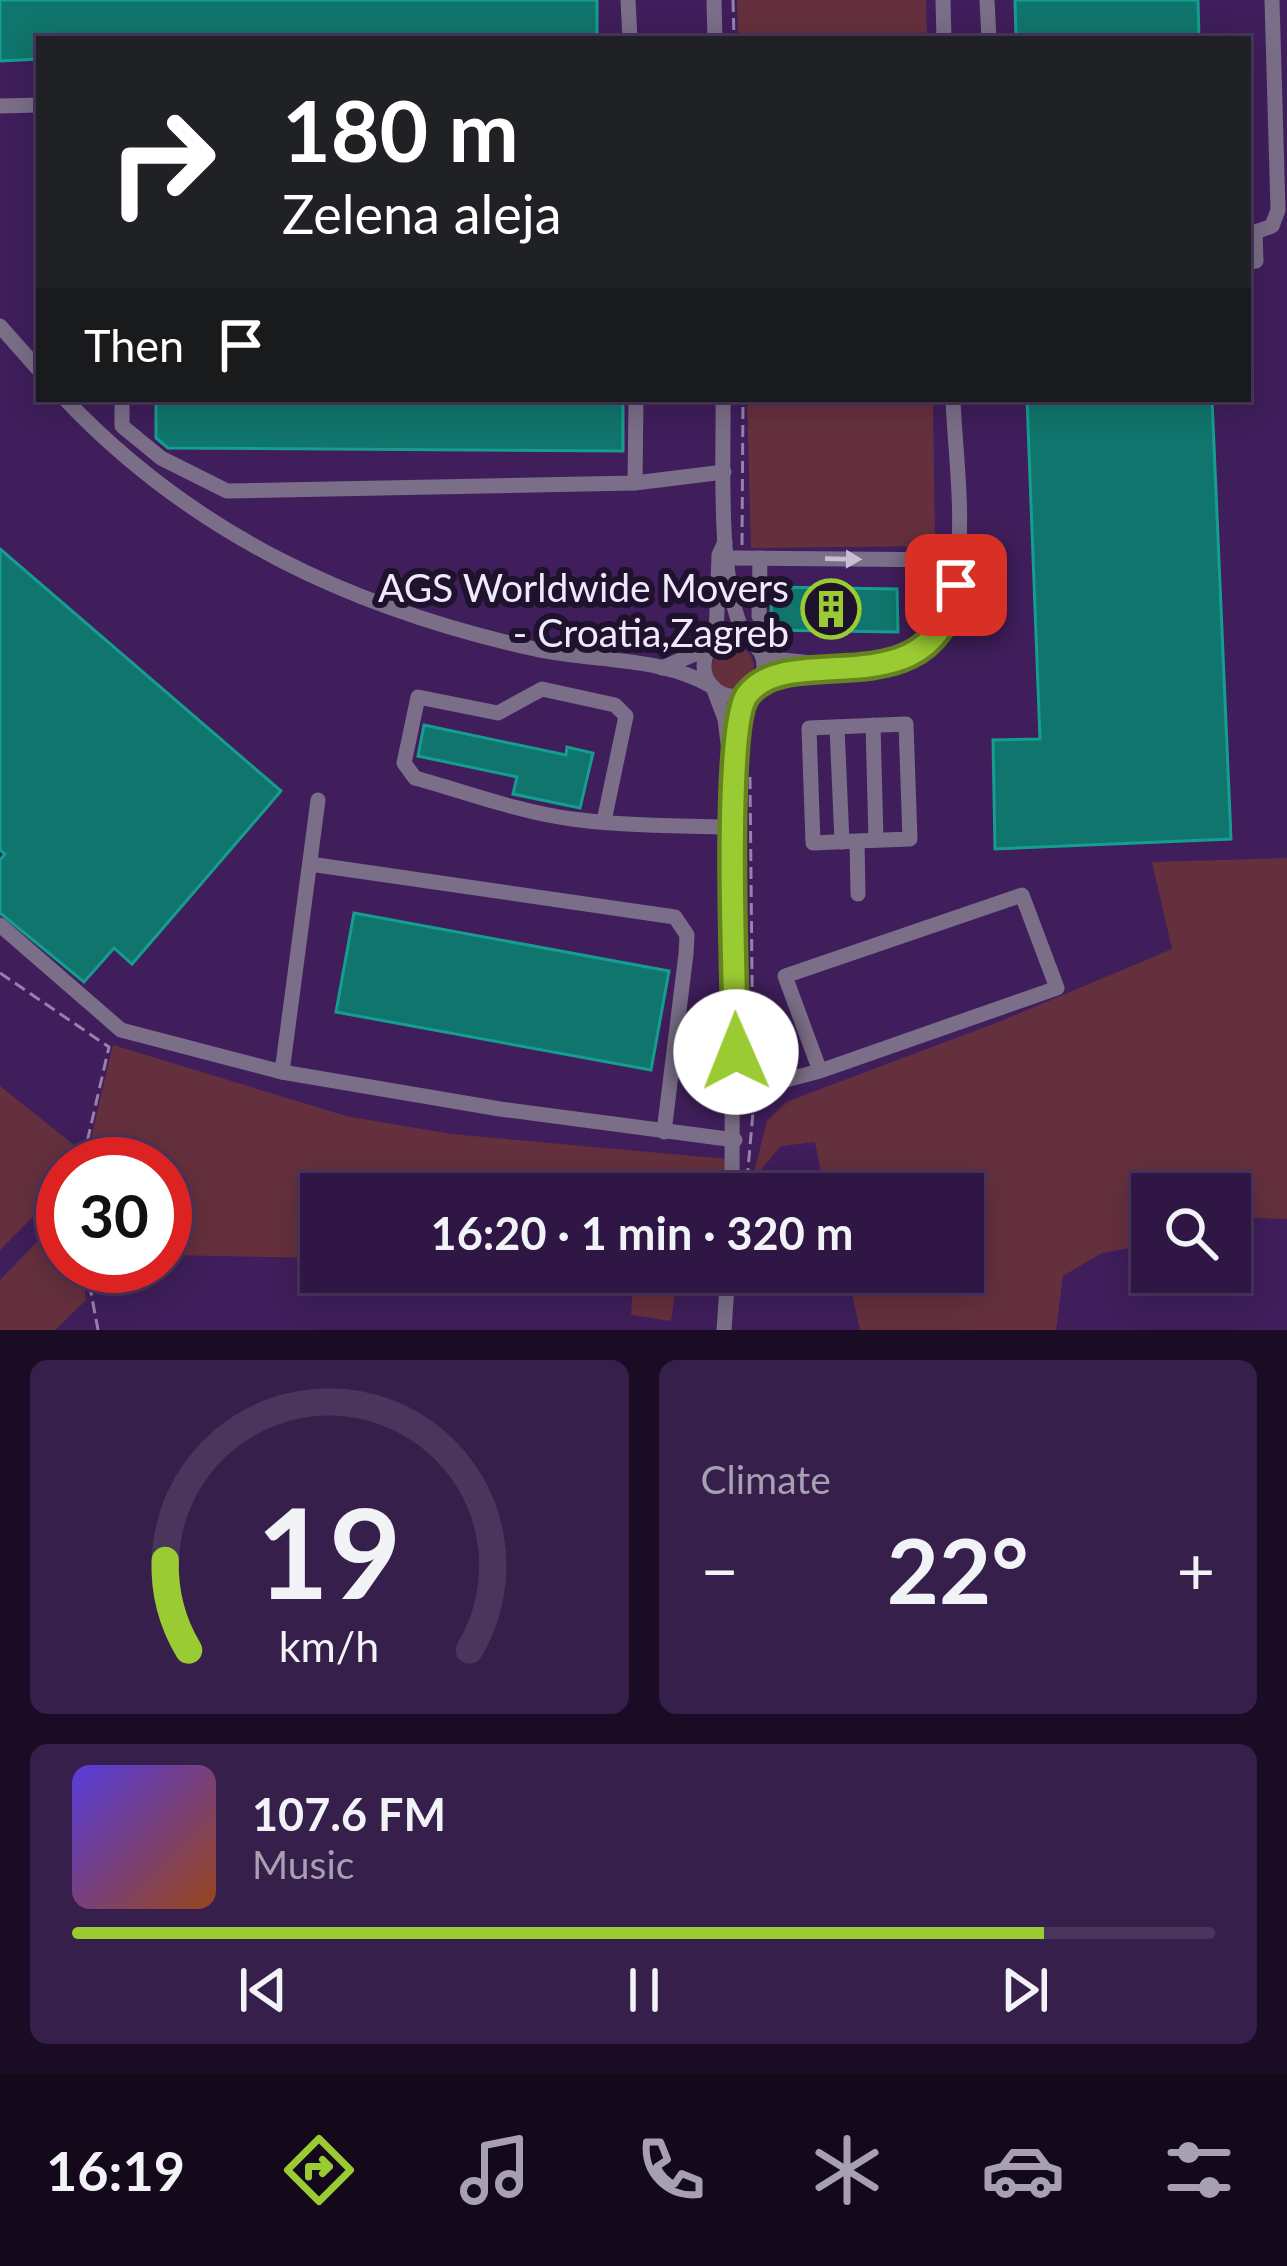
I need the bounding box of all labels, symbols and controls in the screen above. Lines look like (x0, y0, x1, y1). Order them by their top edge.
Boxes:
text: 180 m (282, 79, 519, 180)
icon: right (84, 84, 240, 240)
text: Zelena aleja (282, 181, 562, 246)
icon: arrive (208, 312, 274, 378)
text: Then (84, 318, 184, 372)
pin (905, 534, 1007, 636)
one-way arrow (825, 549, 863, 569)
icon: arrive (923, 552, 989, 618)
place label: AGS Worldwide Movers - Croatia,Zagreb (378, 564, 789, 655)
building icon: AGS Worldwide Movers - Croatia,Zagreb (800, 578, 862, 640)
position arrow (673, 989, 799, 1115)
speed limit sign: 30 (36, 1137, 192, 1293)
map controls (1131, 1173, 1251, 1293)
button: search (1131, 1173, 1251, 1293)
text: 16:20 · 1 min · 320 m (431, 1206, 853, 1260)
text: Climate (701, 1456, 831, 1502)
text: 19 (257, 1476, 402, 1626)
text: 22° (887, 1515, 1029, 1623)
text: − (701, 1530, 739, 1609)
text: + (1177, 1530, 1215, 1609)
text: km/h (279, 1620, 379, 1671)
text: 107.6 FM (252, 1787, 446, 1841)
text: Music (252, 1841, 354, 1887)
icon: previous (230, 1957, 296, 2023)
icon: pause (611, 1957, 677, 2023)
icon: next (992, 1957, 1058, 2023)
icon: directions (277, 2128, 361, 2212)
icon: music (453, 2128, 537, 2212)
icon: phone (629, 2128, 713, 2212)
icon: climate (805, 2128, 889, 2212)
icon: car (981, 2128, 1065, 2212)
icon: filters (1157, 2128, 1241, 2212)
text: 16:19 (46, 2138, 185, 2203)

